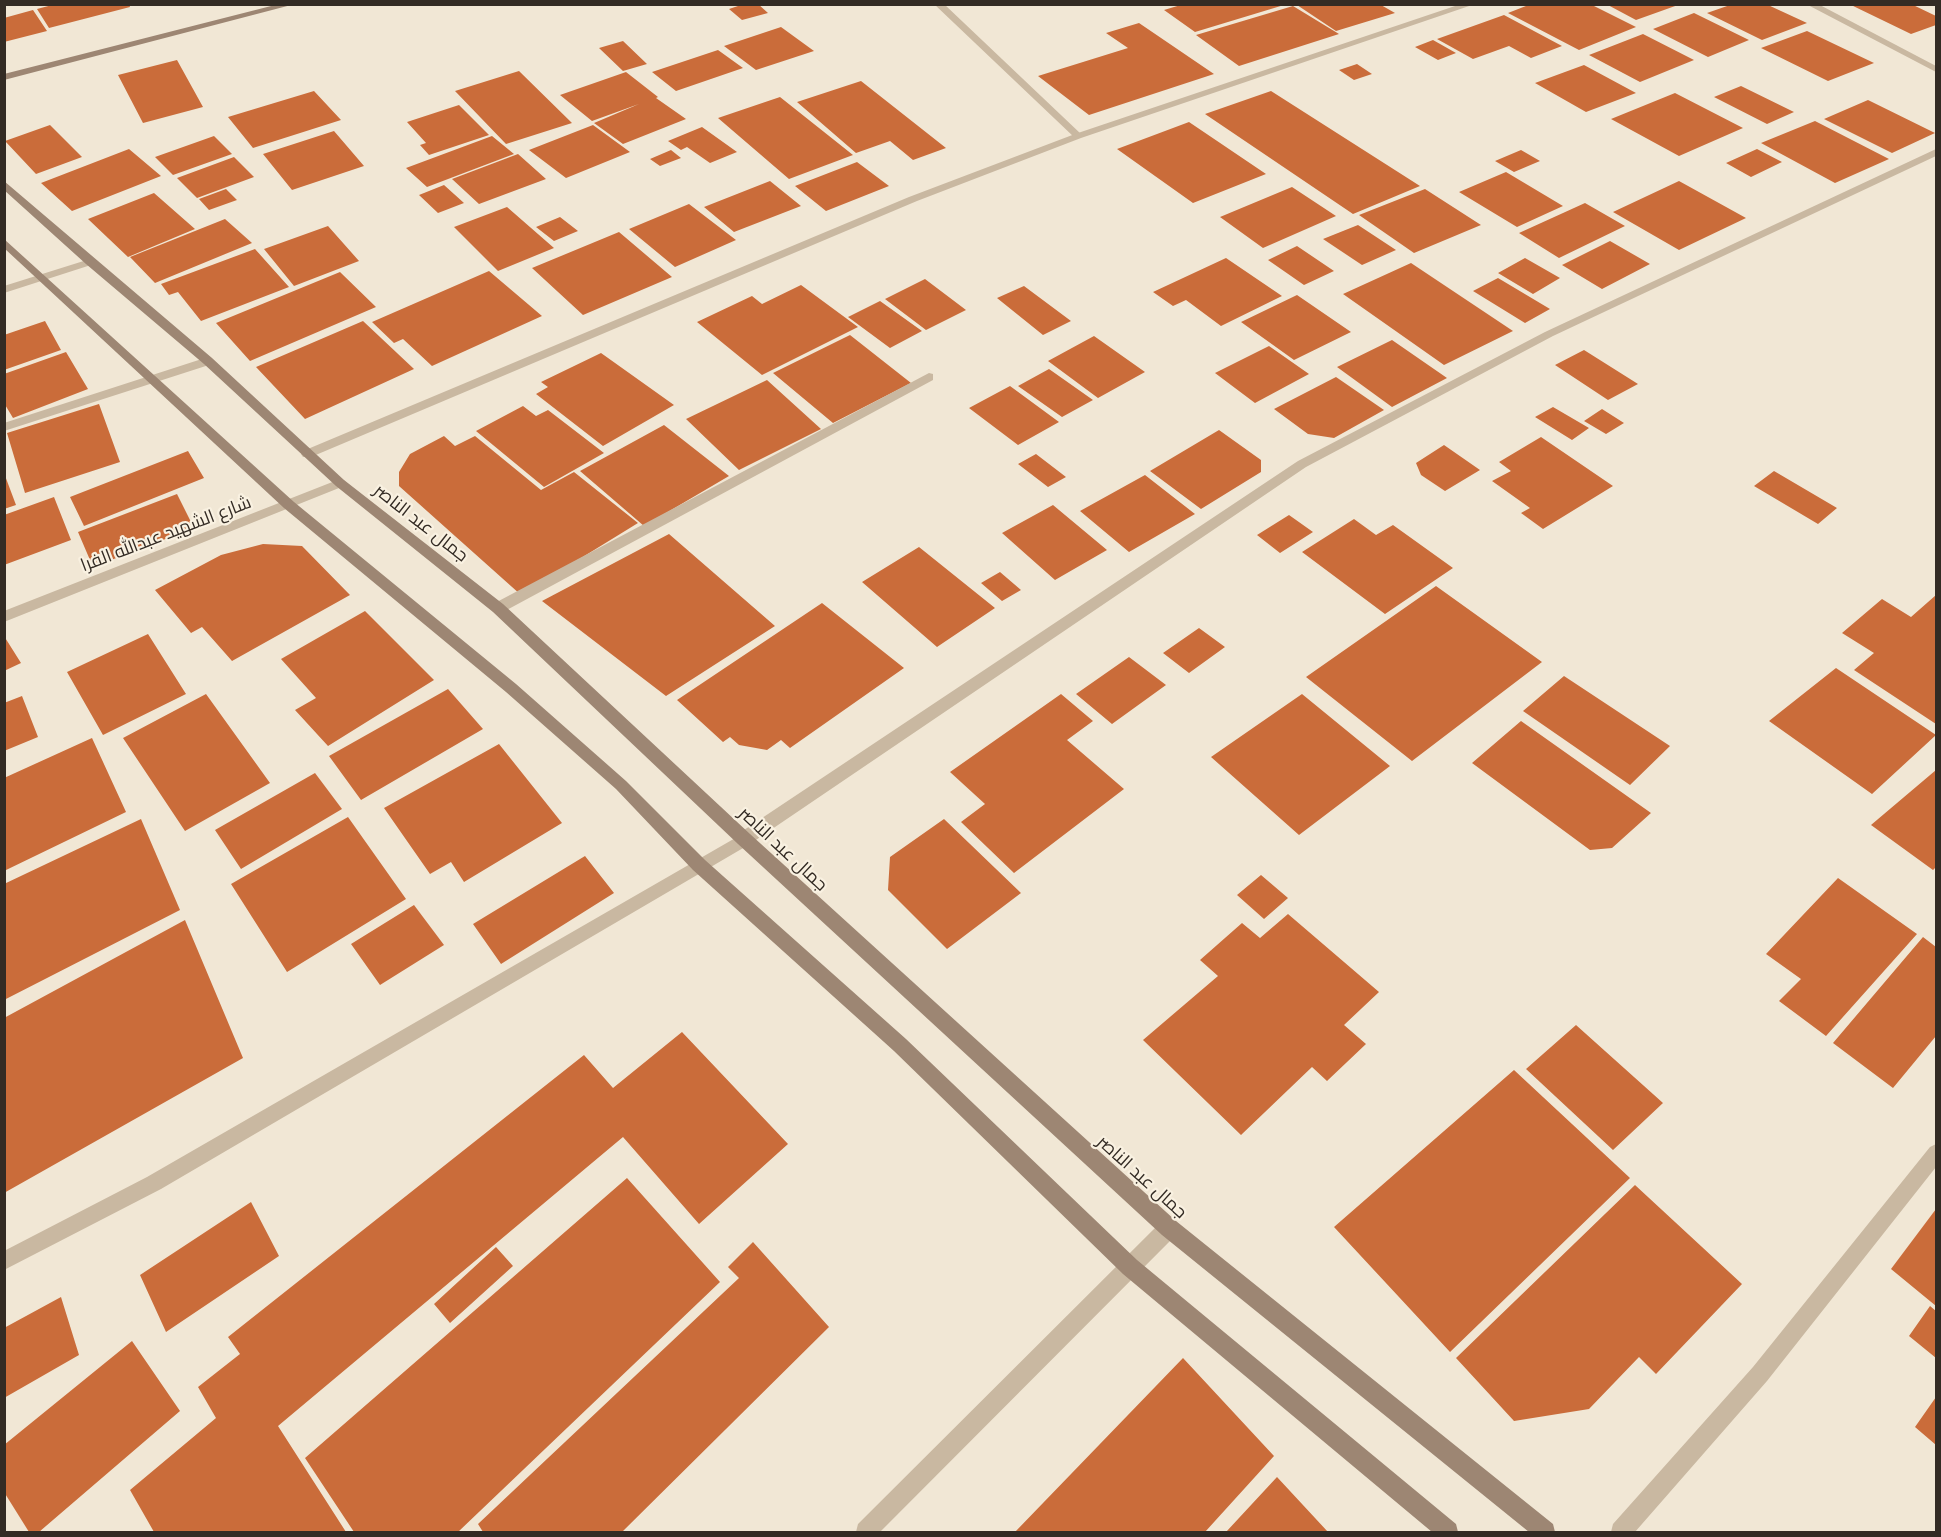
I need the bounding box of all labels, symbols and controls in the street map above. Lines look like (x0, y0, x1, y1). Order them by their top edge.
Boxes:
street label: جمال عبد الناصر (370, 479, 472, 567)
street label: شارع الشهيد عبدالله الفرا (78, 491, 254, 577)
street label: جمال عبد الناصر (734, 802, 832, 896)
street label: جمال عبد الناصر (1093, 1131, 1191, 1223)

